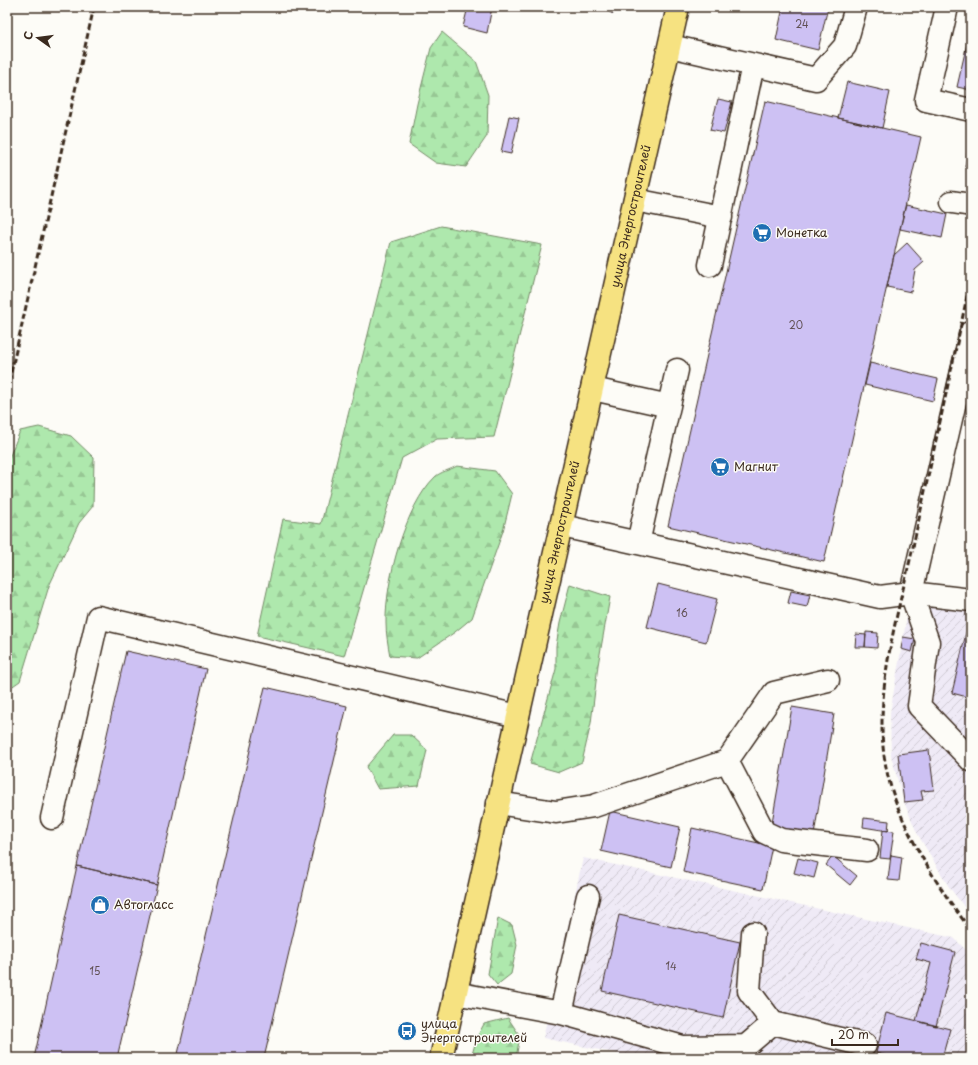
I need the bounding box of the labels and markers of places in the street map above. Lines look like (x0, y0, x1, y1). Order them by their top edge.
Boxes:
supermarket icon: Монетка (751, 222, 773, 244)
place label: Монетка (776, 223, 828, 241)
supermarket icon: Магнит (709, 456, 731, 478)
place label: Магнит (734, 457, 779, 475)
shop icon: Автогласс (89, 894, 111, 916)
place label: Автогласс (114, 895, 174, 913)
place label: улица Энергостроителей (421, 1014, 527, 1046)
bus stop icon: улица Энергостроителей (396, 1020, 418, 1042)

